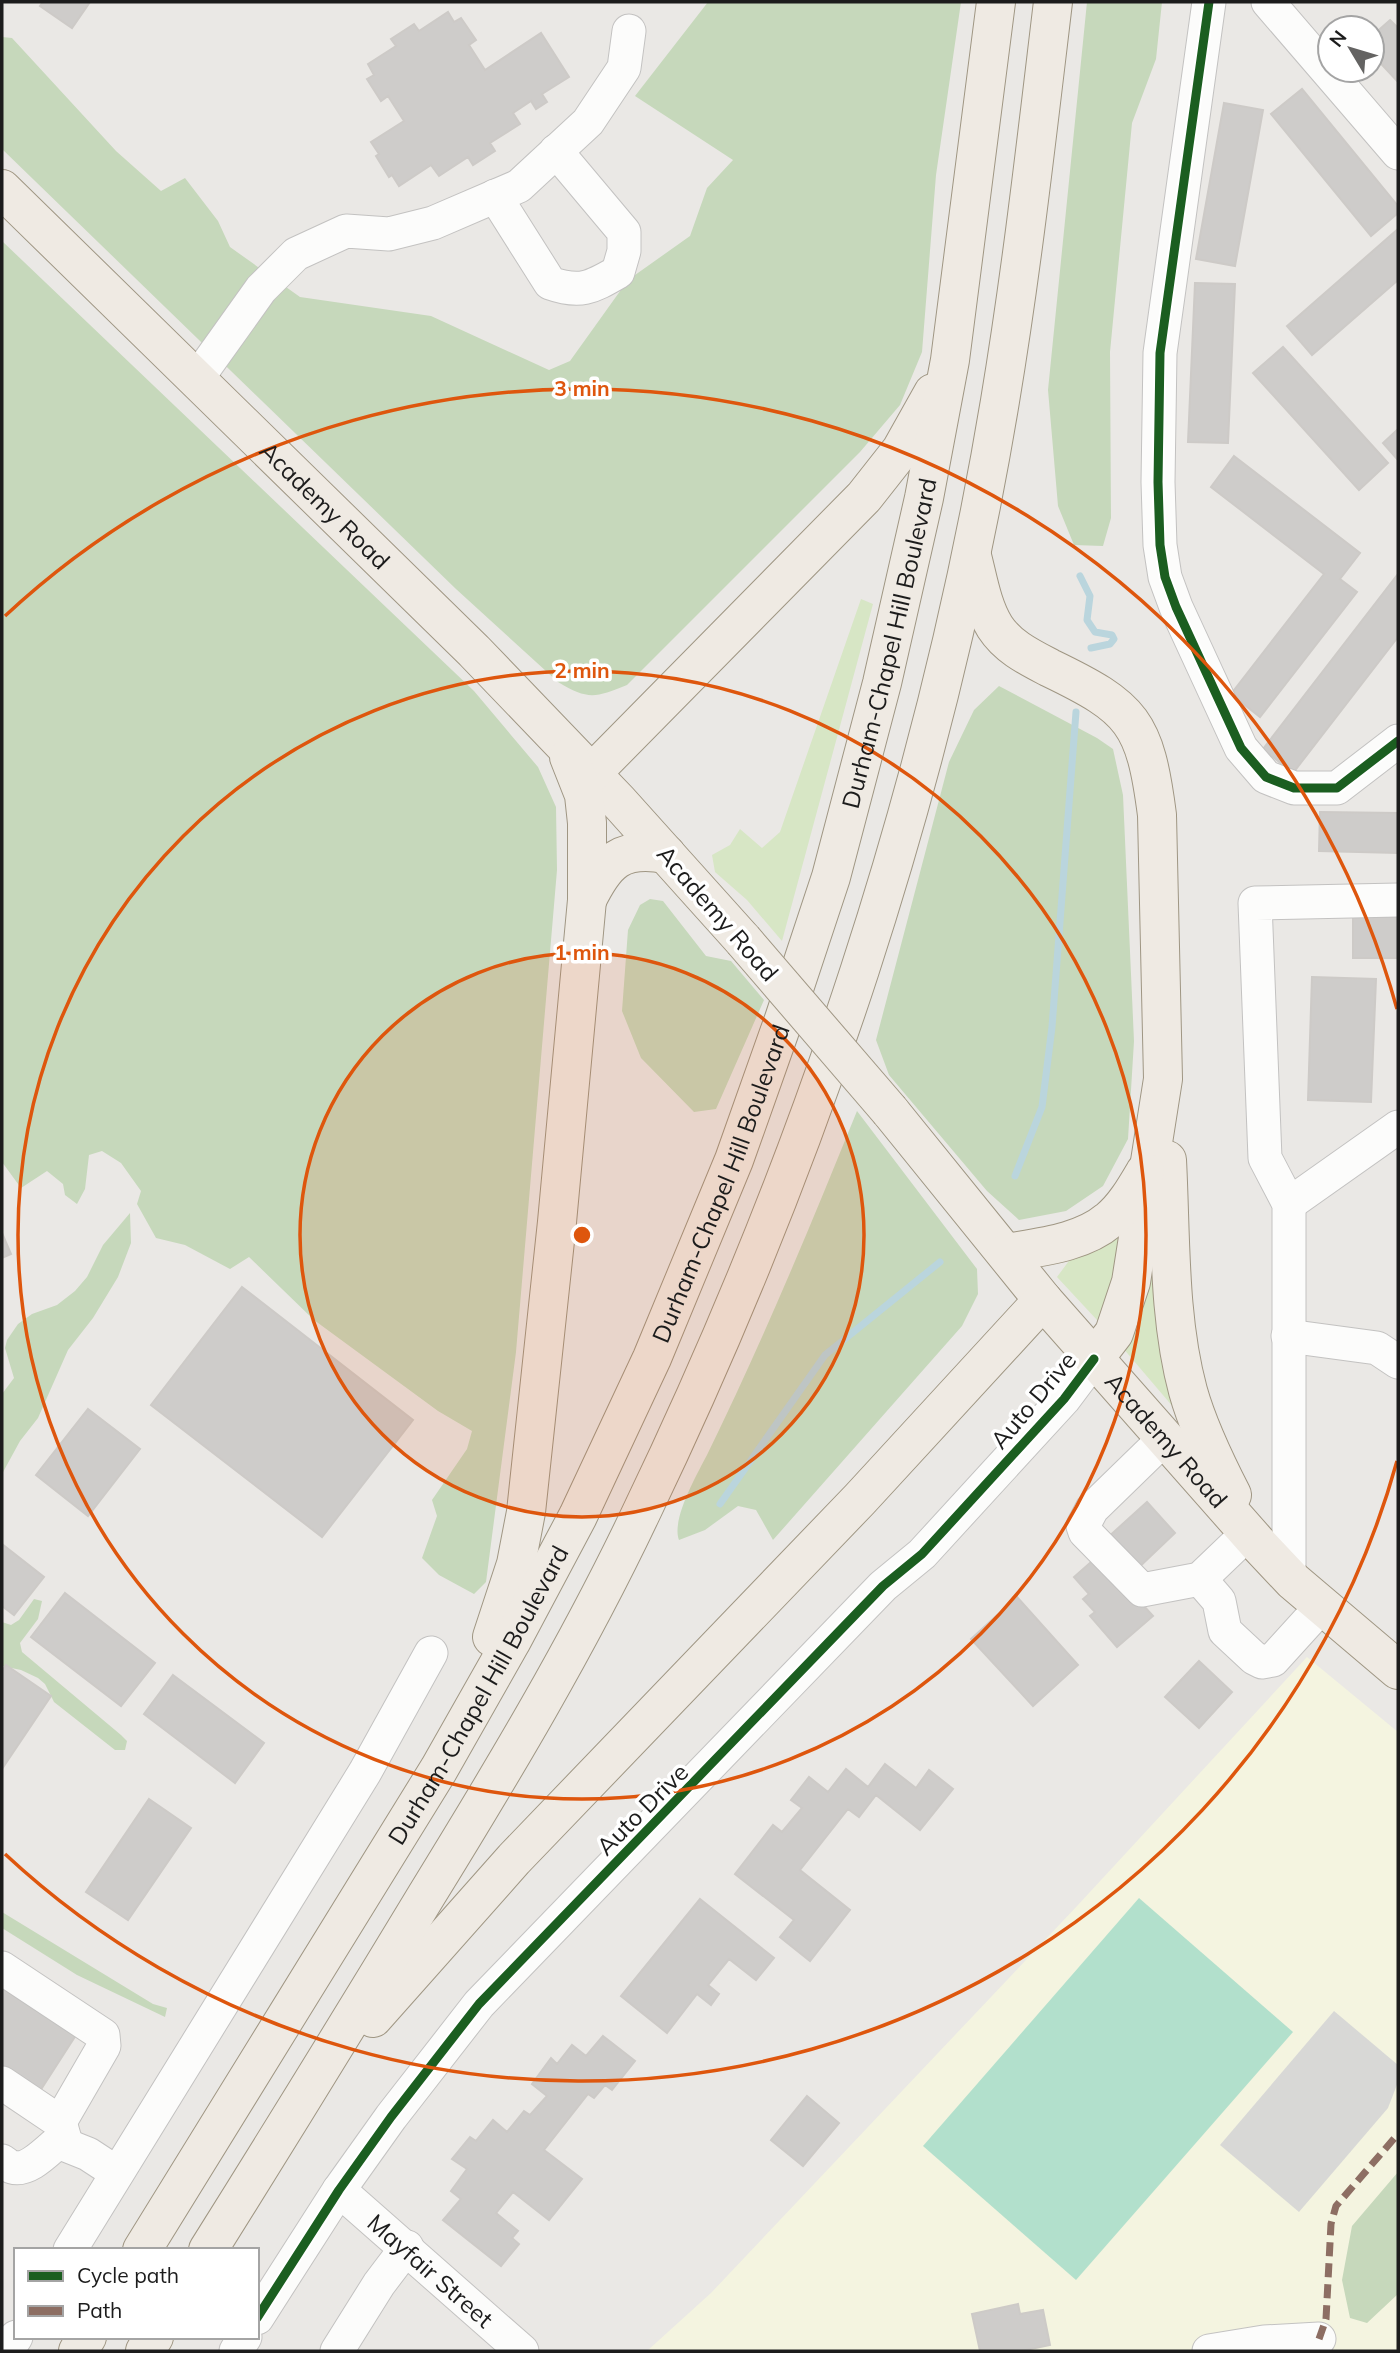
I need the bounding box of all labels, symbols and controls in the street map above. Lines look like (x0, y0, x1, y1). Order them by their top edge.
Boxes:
north arrow (1316, 14, 1386, 84)
text: N (1324, 25, 1351, 52)
text: 3 min (554, 375, 610, 401)
street label: Academy Road (254, 435, 396, 575)
street label: Durham-Chapel Hill Boulevard (835, 475, 942, 812)
text: 2 min (554, 657, 610, 683)
street label: Academy Road (651, 839, 785, 987)
text: 1 min (554, 939, 610, 965)
street label: Durham-Chapel Hill Boulevard (645, 1020, 796, 1347)
centre of rings (570, 1223, 594, 1247)
street label: Auto Drive (984, 1345, 1082, 1455)
street label: Academy Road (1099, 1366, 1234, 1514)
street label: Durham-Chapel Hill Boulevard (381, 1540, 575, 1850)
street label: Auto Drive (590, 1757, 694, 1861)
street label: Mayfair Street (362, 2207, 500, 2334)
legend (14, 2248, 259, 2339)
text: Cycle path (77, 2262, 179, 2288)
text: Path (77, 2297, 122, 2323)

